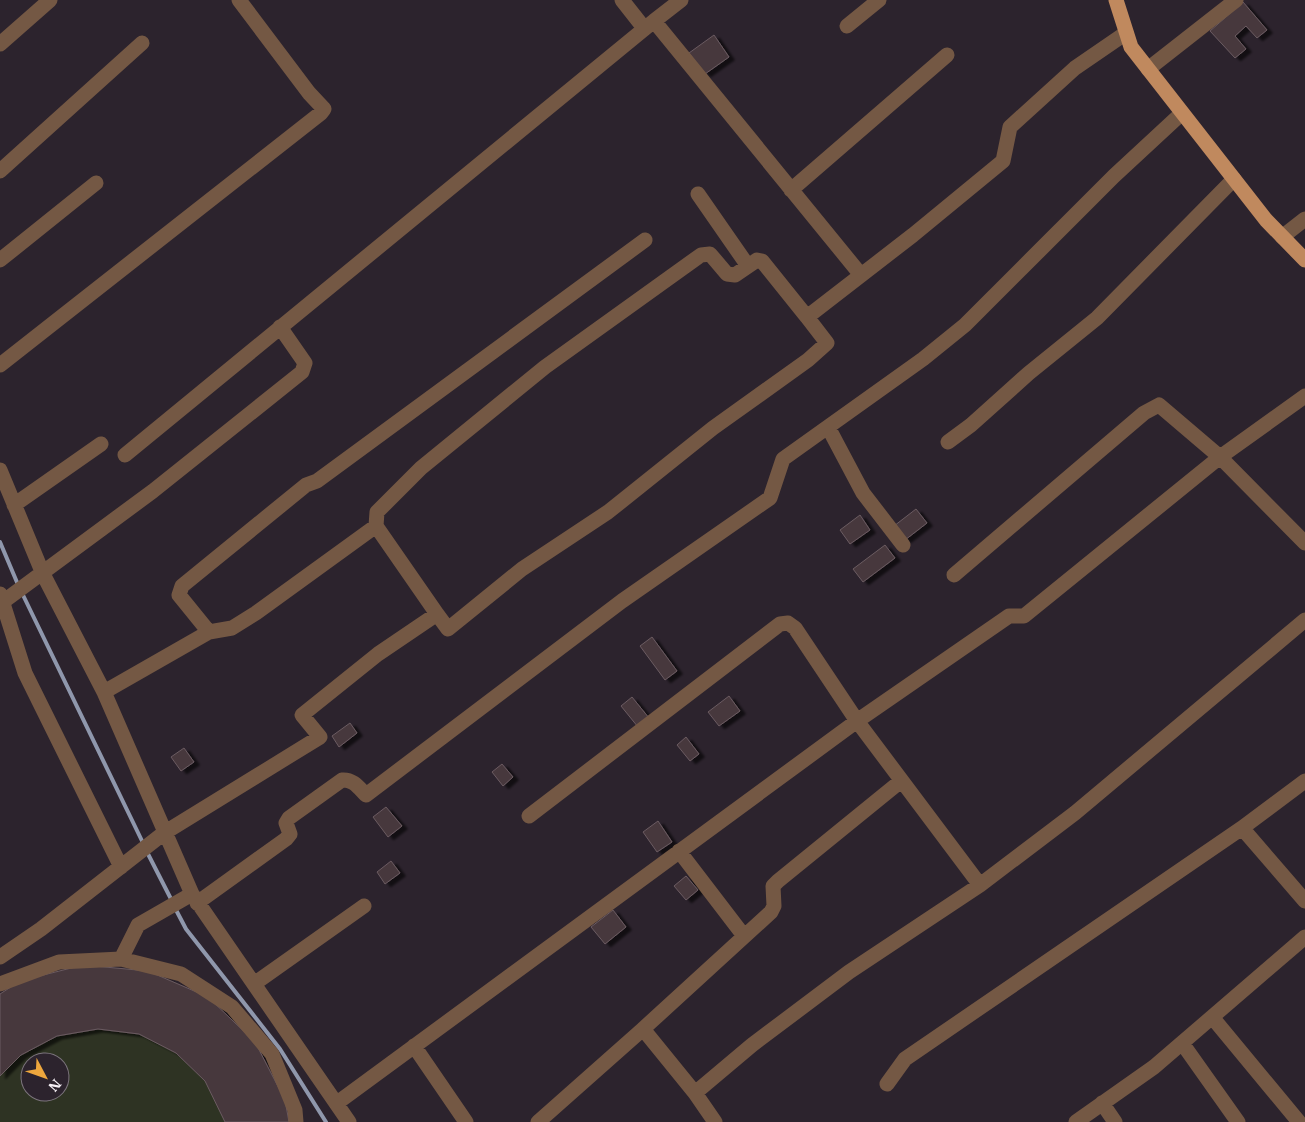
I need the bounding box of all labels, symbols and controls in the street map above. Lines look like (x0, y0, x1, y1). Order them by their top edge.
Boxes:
north arrow (20, 1052, 70, 1102)
text: N (44, 1075, 65, 1096)

